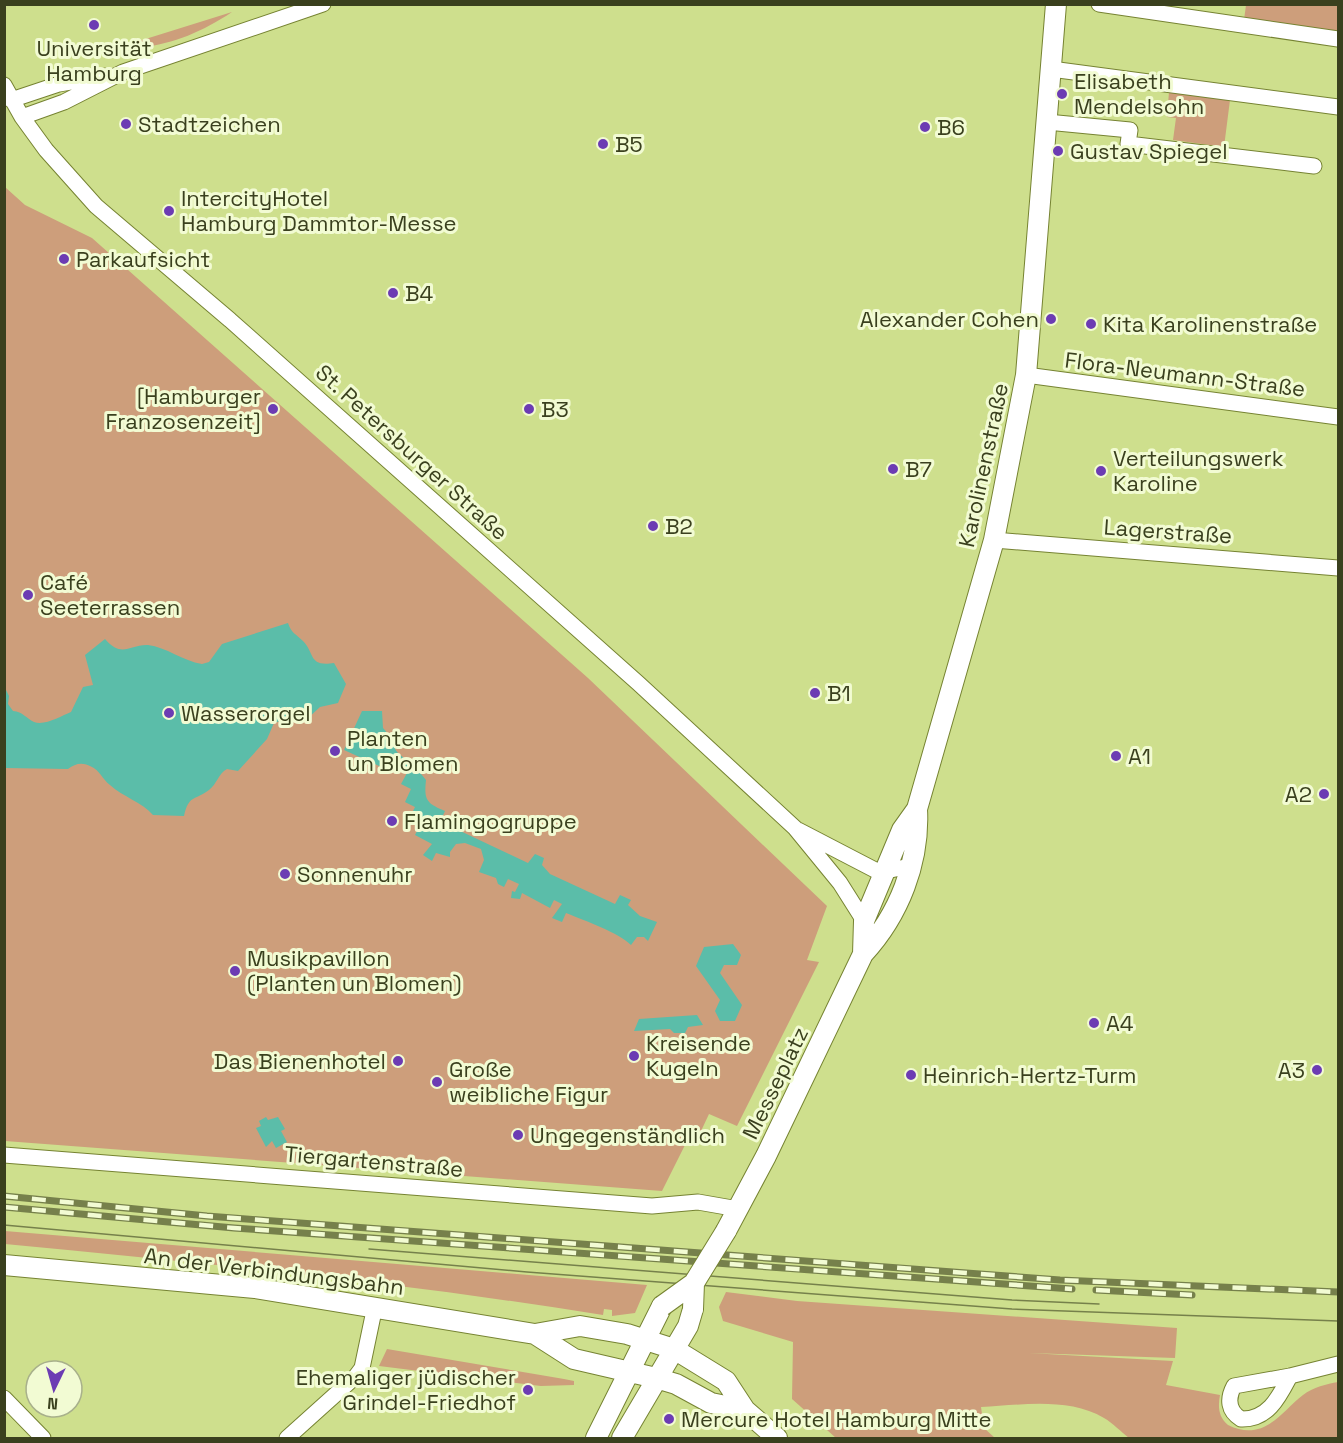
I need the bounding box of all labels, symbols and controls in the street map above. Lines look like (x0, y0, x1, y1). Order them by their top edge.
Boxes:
marker: Universität Hamburg (87, 18, 101, 32)
place label: Universität Hamburg (36, 34, 152, 87)
place label: Elisabeth Mendelsohn (1074, 67, 1204, 120)
marker: Elisabeth Mendelsohn (1055, 87, 1069, 101)
place label: Stadtzeichen (138, 110, 281, 138)
place label: B6 (937, 113, 965, 141)
marker: Stadtzeichen (119, 117, 133, 131)
marker: B6 (918, 120, 932, 134)
place label: B5 (615, 130, 643, 158)
marker: B5 (596, 137, 610, 151)
place label: Gustav Spiegel (1070, 137, 1228, 165)
marker: Gustav Spiegel (1051, 144, 1065, 158)
place label: IntercityHotel Hamburg Dammtor-Messe (181, 184, 457, 237)
marker: IntercityHotel Hamburg Dammtor-Messe (162, 204, 176, 218)
place label: Parkaufsicht (76, 245, 210, 273)
marker: Parkaufsicht (57, 252, 71, 266)
place label: B4 (405, 279, 434, 307)
marker: B4 (386, 286, 400, 300)
place label: Alexander Cohen (860, 305, 1039, 333)
place label: Kita Karolinenstraße (1103, 310, 1317, 338)
marker: Alexander Cohen (1044, 312, 1058, 326)
marker: Kita Karolinenstraße (1084, 317, 1098, 331)
street label: Flora-Neumann-Straße (1063, 345, 1307, 403)
street label: St. Petersburger Straße (310, 358, 514, 546)
street label: Karolinenstraße (952, 380, 1014, 550)
place label: [Hamburger Franzosenzeit] (105, 382, 261, 435)
place label: B3 (541, 395, 569, 423)
marker: [Hamburger Franzosenzeit] (266, 402, 280, 416)
marker: B3 (522, 402, 536, 416)
place label: Verteilungswerk Karoline (1113, 444, 1284, 497)
place label: B7 (905, 455, 932, 483)
marker: B7 (886, 462, 900, 476)
marker: Verteilungswerk Karoline (1094, 464, 1108, 478)
place label: B2 (665, 512, 693, 540)
street label: Lagerstraße (1103, 513, 1233, 549)
marker: B2 (646, 519, 660, 533)
place label: Café Seeterrassen (40, 568, 180, 621)
marker: Café Seeterrassen (21, 588, 35, 602)
place label: B1 (827, 679, 851, 707)
marker: B1 (808, 686, 822, 700)
place label: Wasserorgel (181, 699, 311, 727)
marker: Wasserorgel (162, 706, 176, 720)
place label: Planten un Blomen (347, 724, 459, 777)
place label: A1 (1128, 742, 1151, 770)
marker: Planten un Blomen (328, 744, 342, 758)
marker: A1 (1109, 749, 1123, 763)
place label: A2 (1285, 780, 1312, 808)
marker: A2 (1317, 787, 1331, 801)
place label: Flamingogruppe (404, 807, 577, 835)
marker: Flamingogruppe (385, 814, 399, 828)
place label: Sonnenuhr (297, 860, 413, 888)
marker: Sonnenuhr (278, 867, 292, 881)
place label: Musikpavillon (Planten un Blomen) (247, 944, 461, 997)
marker: Musikpavillon (Planten un Blomen) (228, 964, 242, 978)
place label: A4 (1106, 1009, 1134, 1037)
marker: A4 (1087, 1016, 1101, 1030)
street label: Messeplatz (736, 1022, 814, 1144)
place label: Kreisende Kugeln (646, 1029, 751, 1082)
place label: Das Bienenhotel (214, 1047, 386, 1075)
marker: Kreisende Kugeln (627, 1049, 641, 1063)
marker: Das Bienenhotel (391, 1054, 405, 1068)
place label: Große weibliche Figur (449, 1055, 608, 1108)
place label: A3 (1278, 1056, 1305, 1084)
place label: Heinrich-Hertz-Turm (923, 1061, 1137, 1089)
marker: A3 (1310, 1063, 1324, 1077)
marker: Heinrich-Hertz-Turm (904, 1068, 918, 1082)
marker: Große weibliche Figur (430, 1075, 444, 1089)
place label: Ungegenständlich (530, 1121, 725, 1149)
marker: Ungegenständlich (511, 1128, 525, 1142)
street label: Tiergartenstraße (284, 1139, 464, 1183)
street label: An der Verbindungsbahn (142, 1241, 406, 1301)
north arrow (24, 1359, 84, 1419)
place label: Ehemaliger jüdischer Grindel-Friedhof (296, 1363, 516, 1416)
marker: Ehemaliger jüdischer Grindel-Friedhof (521, 1383, 535, 1397)
text: N (46, 1393, 59, 1414)
place label: Mercure Hotel Hamburg Mitte (681, 1405, 992, 1433)
marker: Mercure Hotel Hamburg Mitte (662, 1412, 676, 1426)

